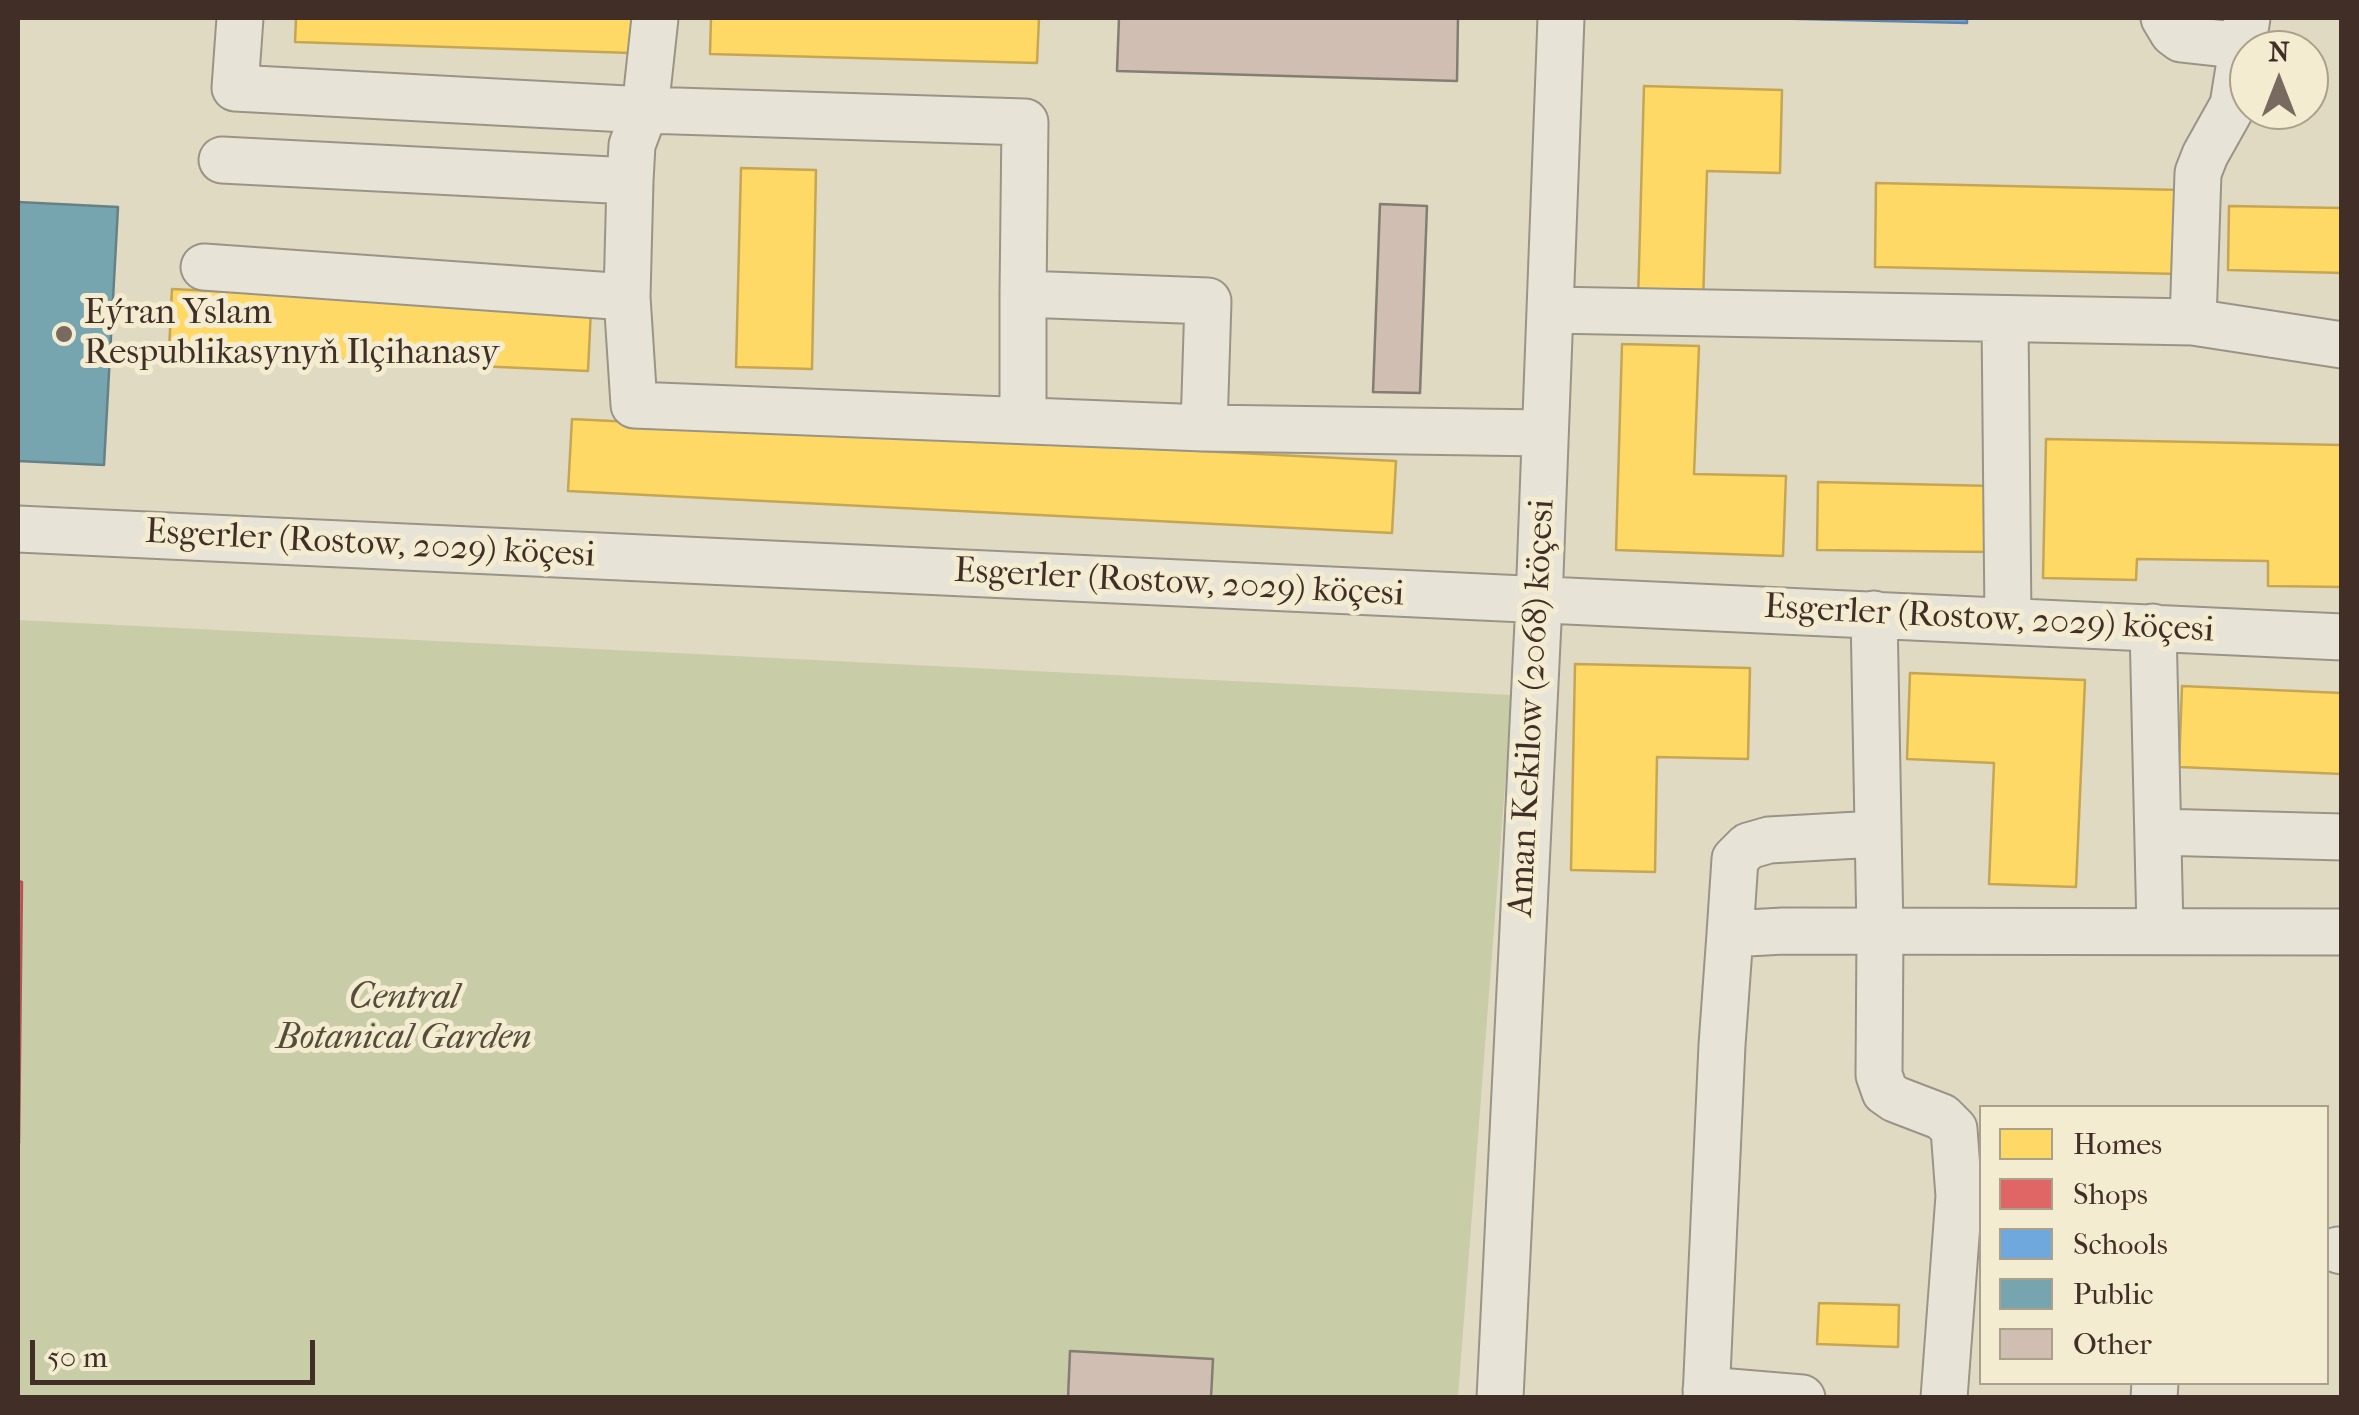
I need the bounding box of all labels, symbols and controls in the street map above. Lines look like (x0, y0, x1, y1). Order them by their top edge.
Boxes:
north arrow (2229, 30, 2329, 130)
text: N (2268, 35, 2290, 68)
place label: Eýran Yslam Respublikasynyň Ilçihanasy (84, 293, 499, 375)
marker: Eýran Yslam Respublikasynyň Ilçihanasy (53, 323, 75, 345)
street label: Aman Kekilow (2068) köçesi (1501, 498, 1565, 918)
street label: Esgerler (Rostow, 2029) köçesi (144, 512, 596, 578)
street label: Esgerler (Rostow, 2029) köçesi (953, 551, 1405, 617)
street label: Esgerler (Rostow, 2029) köçesi (1763, 587, 2215, 653)
park label: Central Botanical Garden (276, 978, 532, 1060)
legend (1979, 1105, 2329, 1385)
text: Homes (2073, 1127, 2162, 1162)
text: Shops (2073, 1177, 2148, 1212)
text: Schools (2073, 1227, 2168, 1262)
text: Public (2073, 1277, 2154, 1312)
scale bar (35, 1320, 320, 1382)
text: Other (2073, 1327, 2152, 1362)
text: 50 m (47, 1340, 108, 1375)

